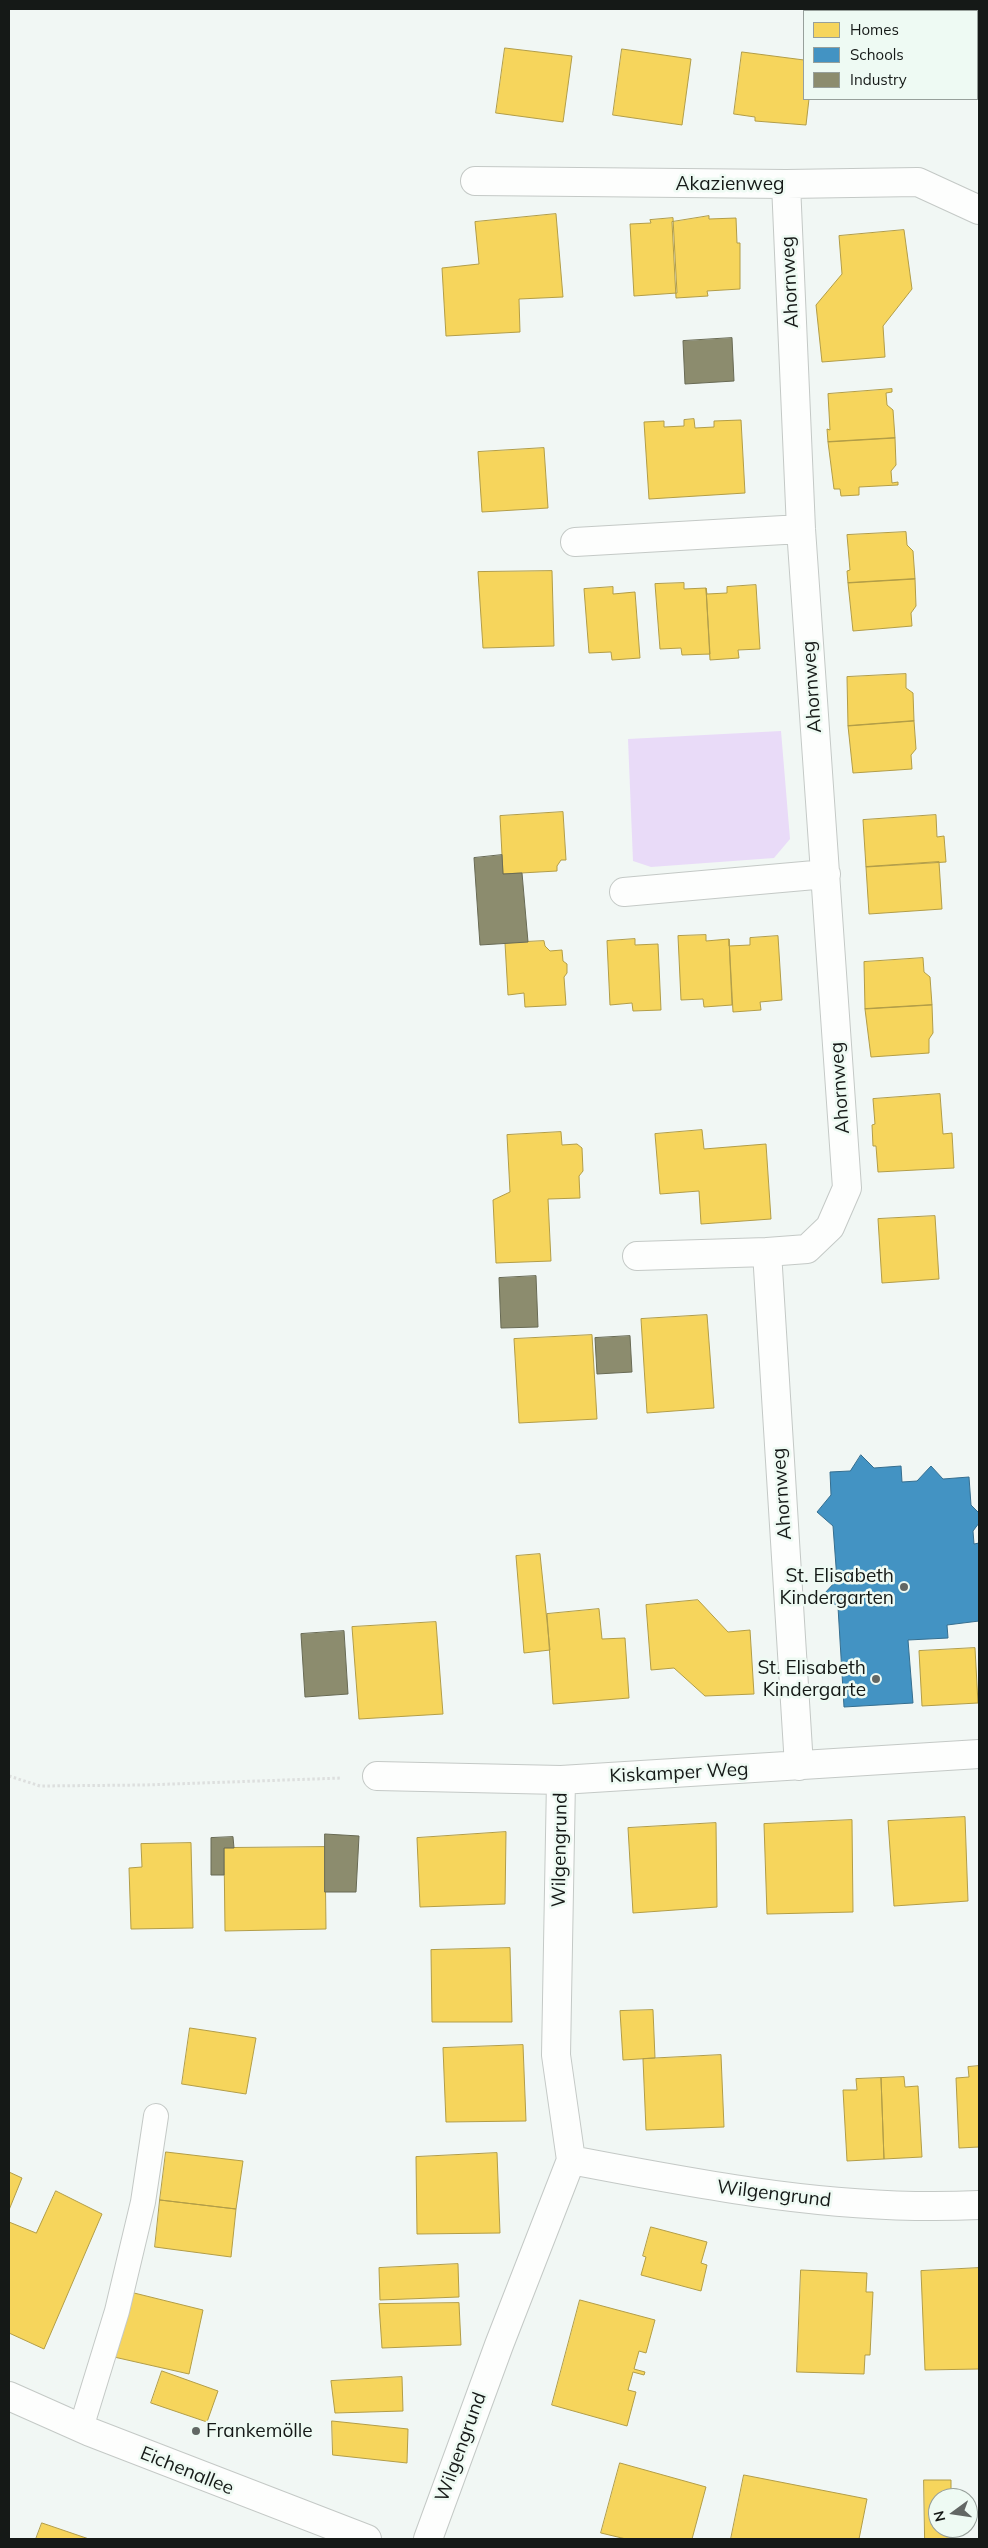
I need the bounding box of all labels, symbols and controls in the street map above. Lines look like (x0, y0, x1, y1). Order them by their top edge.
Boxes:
legend (803, 10, 978, 100)
text: Homes (850, 20, 899, 39)
text: Schools (850, 45, 904, 64)
text: Industry (850, 70, 907, 89)
street label: Akazienweg (676, 173, 784, 195)
street label: Ahornweg (776, 235, 804, 329)
street label: Ahornweg (797, 640, 827, 734)
street label: Ahornweg (825, 1041, 855, 1135)
street label: Ahornweg (767, 1447, 797, 1541)
place label: St. Elisabeth Kindergarten (780, 1565, 894, 1609)
marker: St. Elisabeth Kindergarten (898, 1581, 910, 1593)
place label: St. Elisabeth Kindergarte (757, 1657, 866, 1701)
marker: St. Elisabeth Kindergarte (870, 1673, 882, 1685)
street label: Kiskamper Weg (609, 1758, 749, 1788)
street label: Wilgengrund (548, 1792, 572, 1908)
street label: Wilgengrund (716, 2176, 832, 2212)
street label: Wilgengrund (431, 2389, 491, 2505)
place label: Frankemölle (206, 2420, 313, 2442)
marker: Frankemölle (190, 2425, 202, 2437)
street label: Eichenallee (137, 2442, 237, 2500)
north arrow (928, 2488, 978, 2538)
text: N (929, 2509, 949, 2524)

